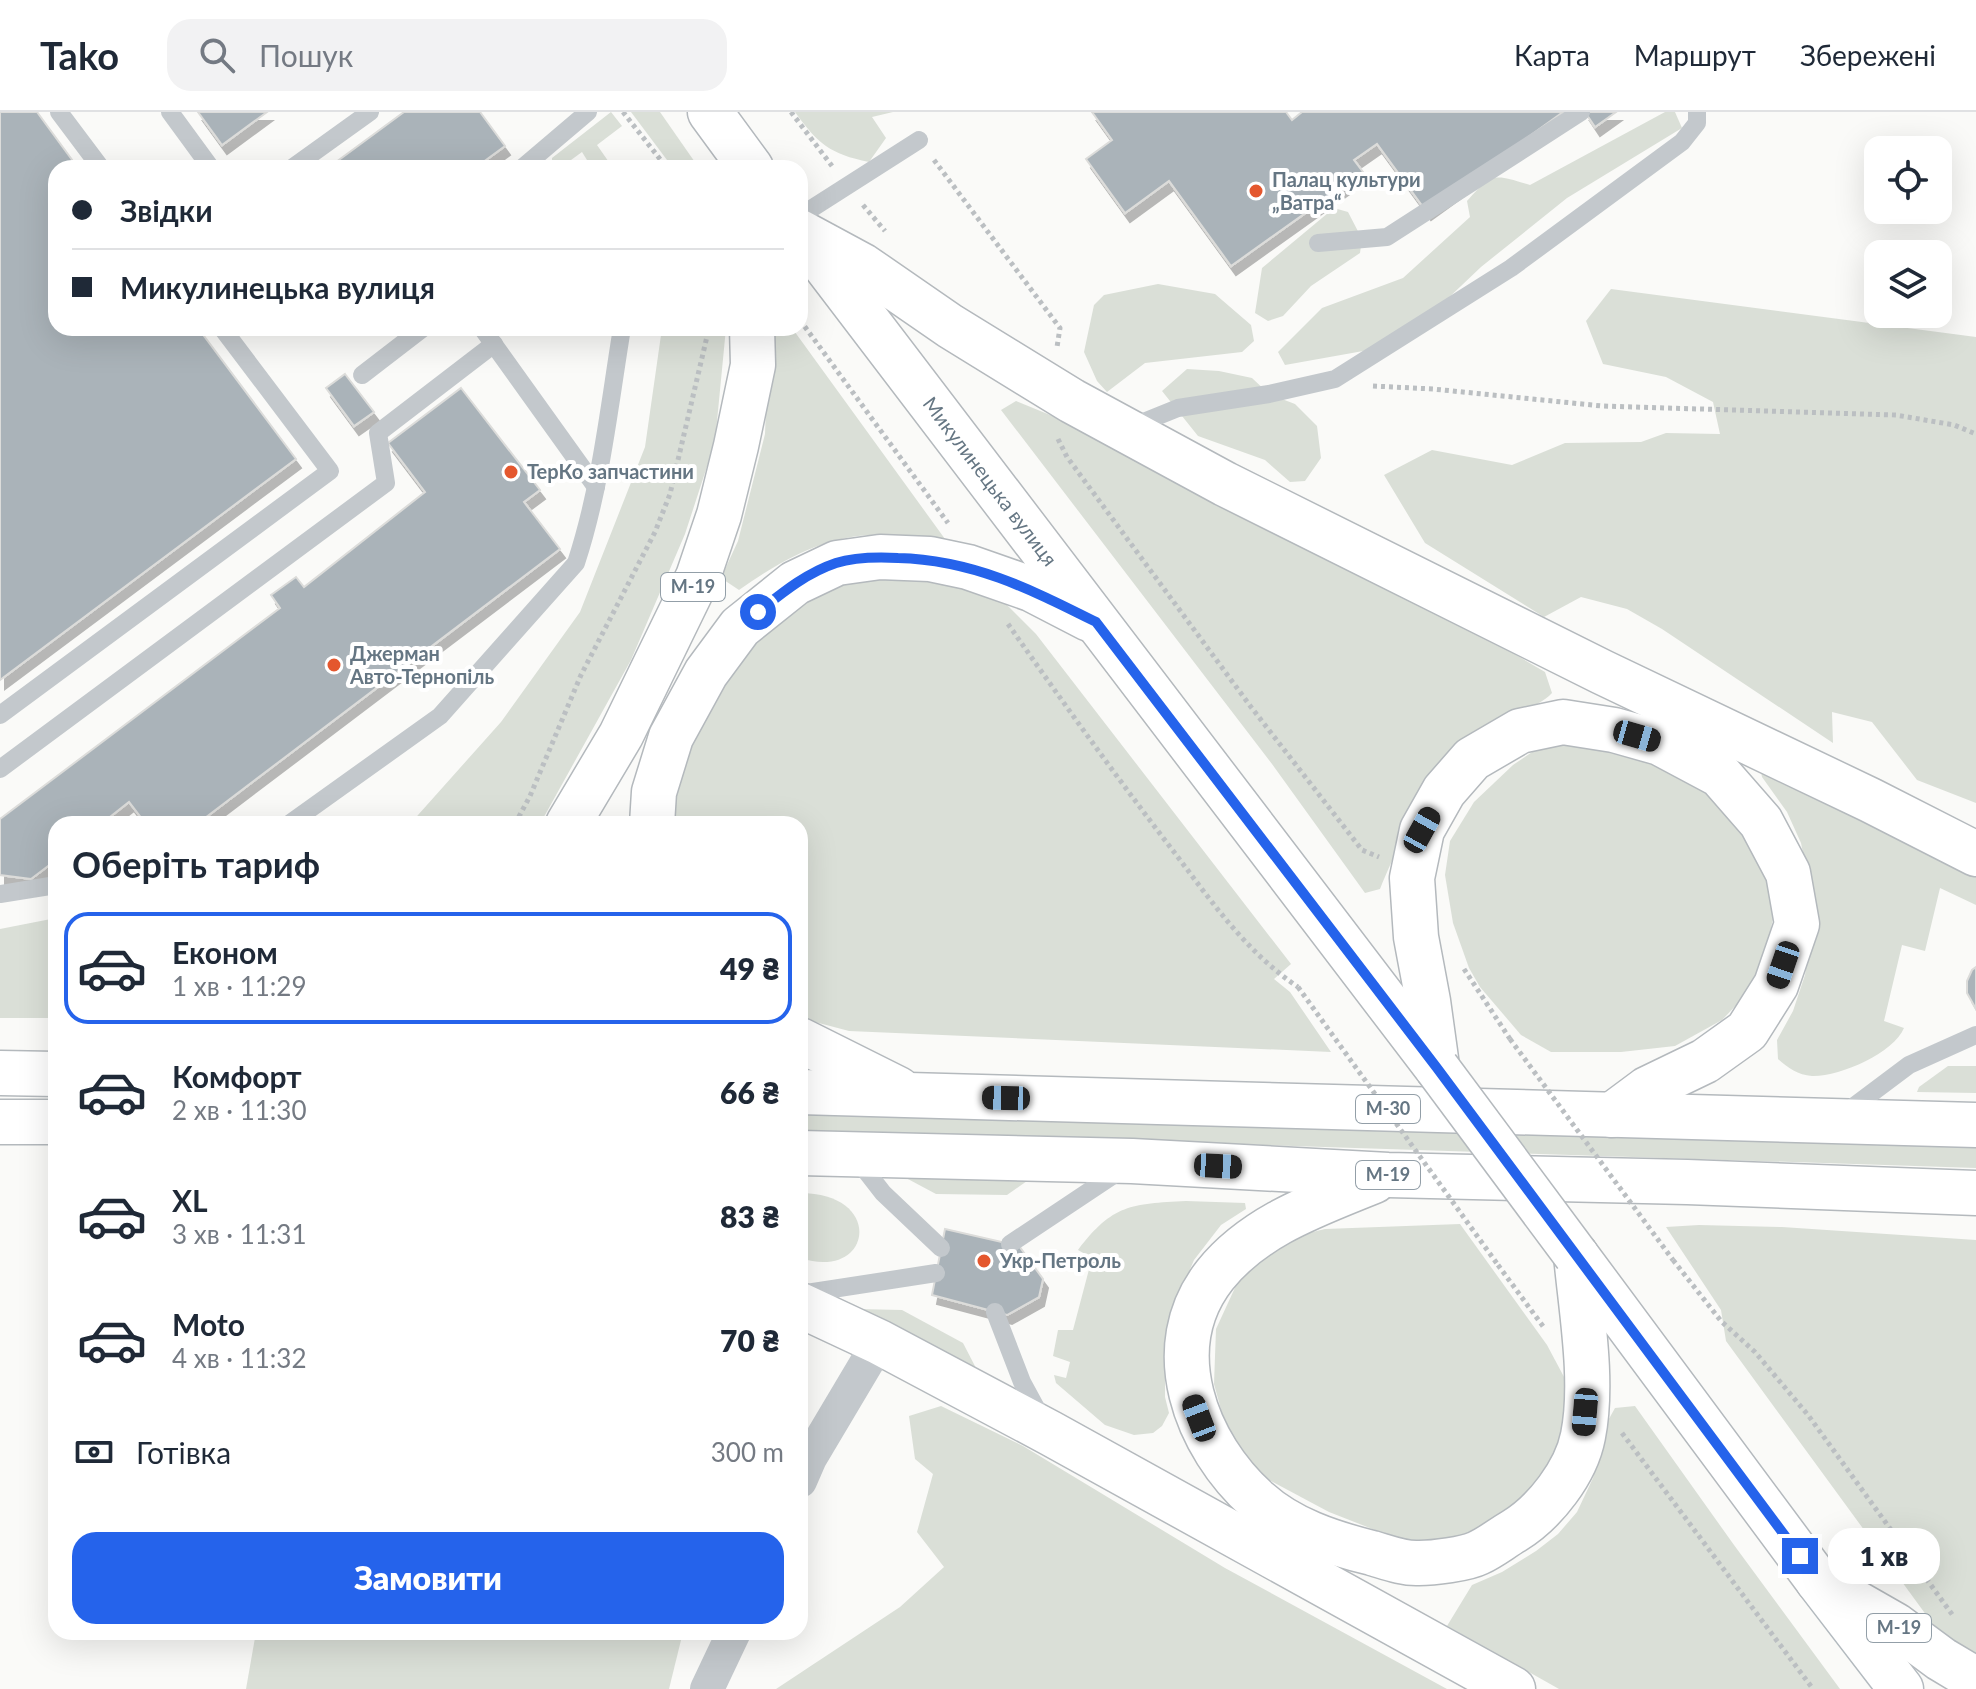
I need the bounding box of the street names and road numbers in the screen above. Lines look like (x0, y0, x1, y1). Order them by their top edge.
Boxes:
street label: Микулинецька вулиця (919, 392, 1063, 570)
road number: М-19 (661, 573, 725, 601)
road number: М-30 (1356, 1095, 1420, 1123)
road number: М-19 (1356, 1161, 1420, 1189)
road number: М-19 (1867, 1614, 1931, 1642)

